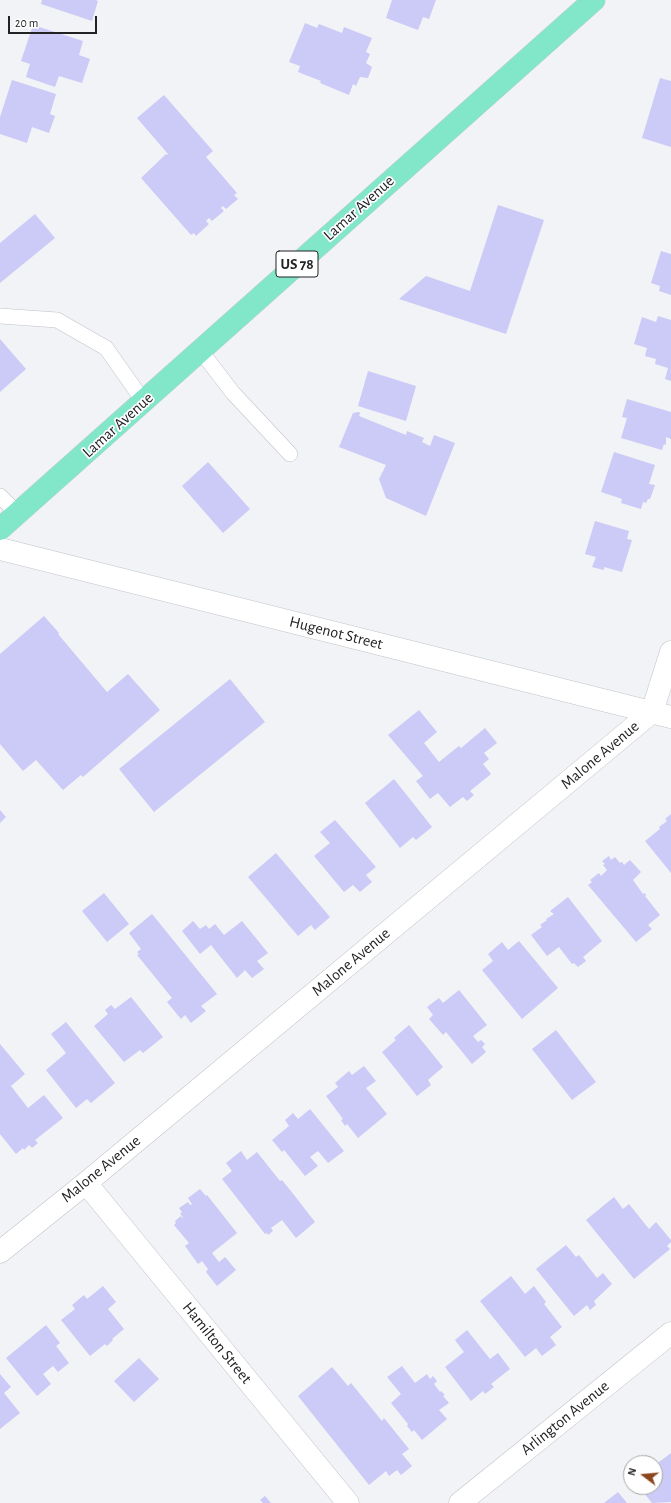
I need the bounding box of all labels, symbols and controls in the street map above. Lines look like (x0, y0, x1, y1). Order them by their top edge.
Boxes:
scale bar (10, 8, 99, 34)
text: 20 m (15, 17, 38, 29)
street label: Lamar Avenue (320, 171, 398, 245)
road number: US 78 (276, 251, 318, 277)
street label: Lamar Avenue (79, 388, 157, 462)
street label: Hugenot Street (287, 612, 385, 654)
street label: Malone Avenue (557, 717, 643, 793)
street label: Malone Avenue (308, 924, 394, 1000)
street label: Malone Avenue (57, 1131, 145, 1207)
street label: Hamilton Street (178, 1298, 256, 1388)
street label: Arlington Avenue (517, 1376, 613, 1460)
north arrow (623, 1455, 663, 1495)
text: N (626, 1467, 638, 1477)

